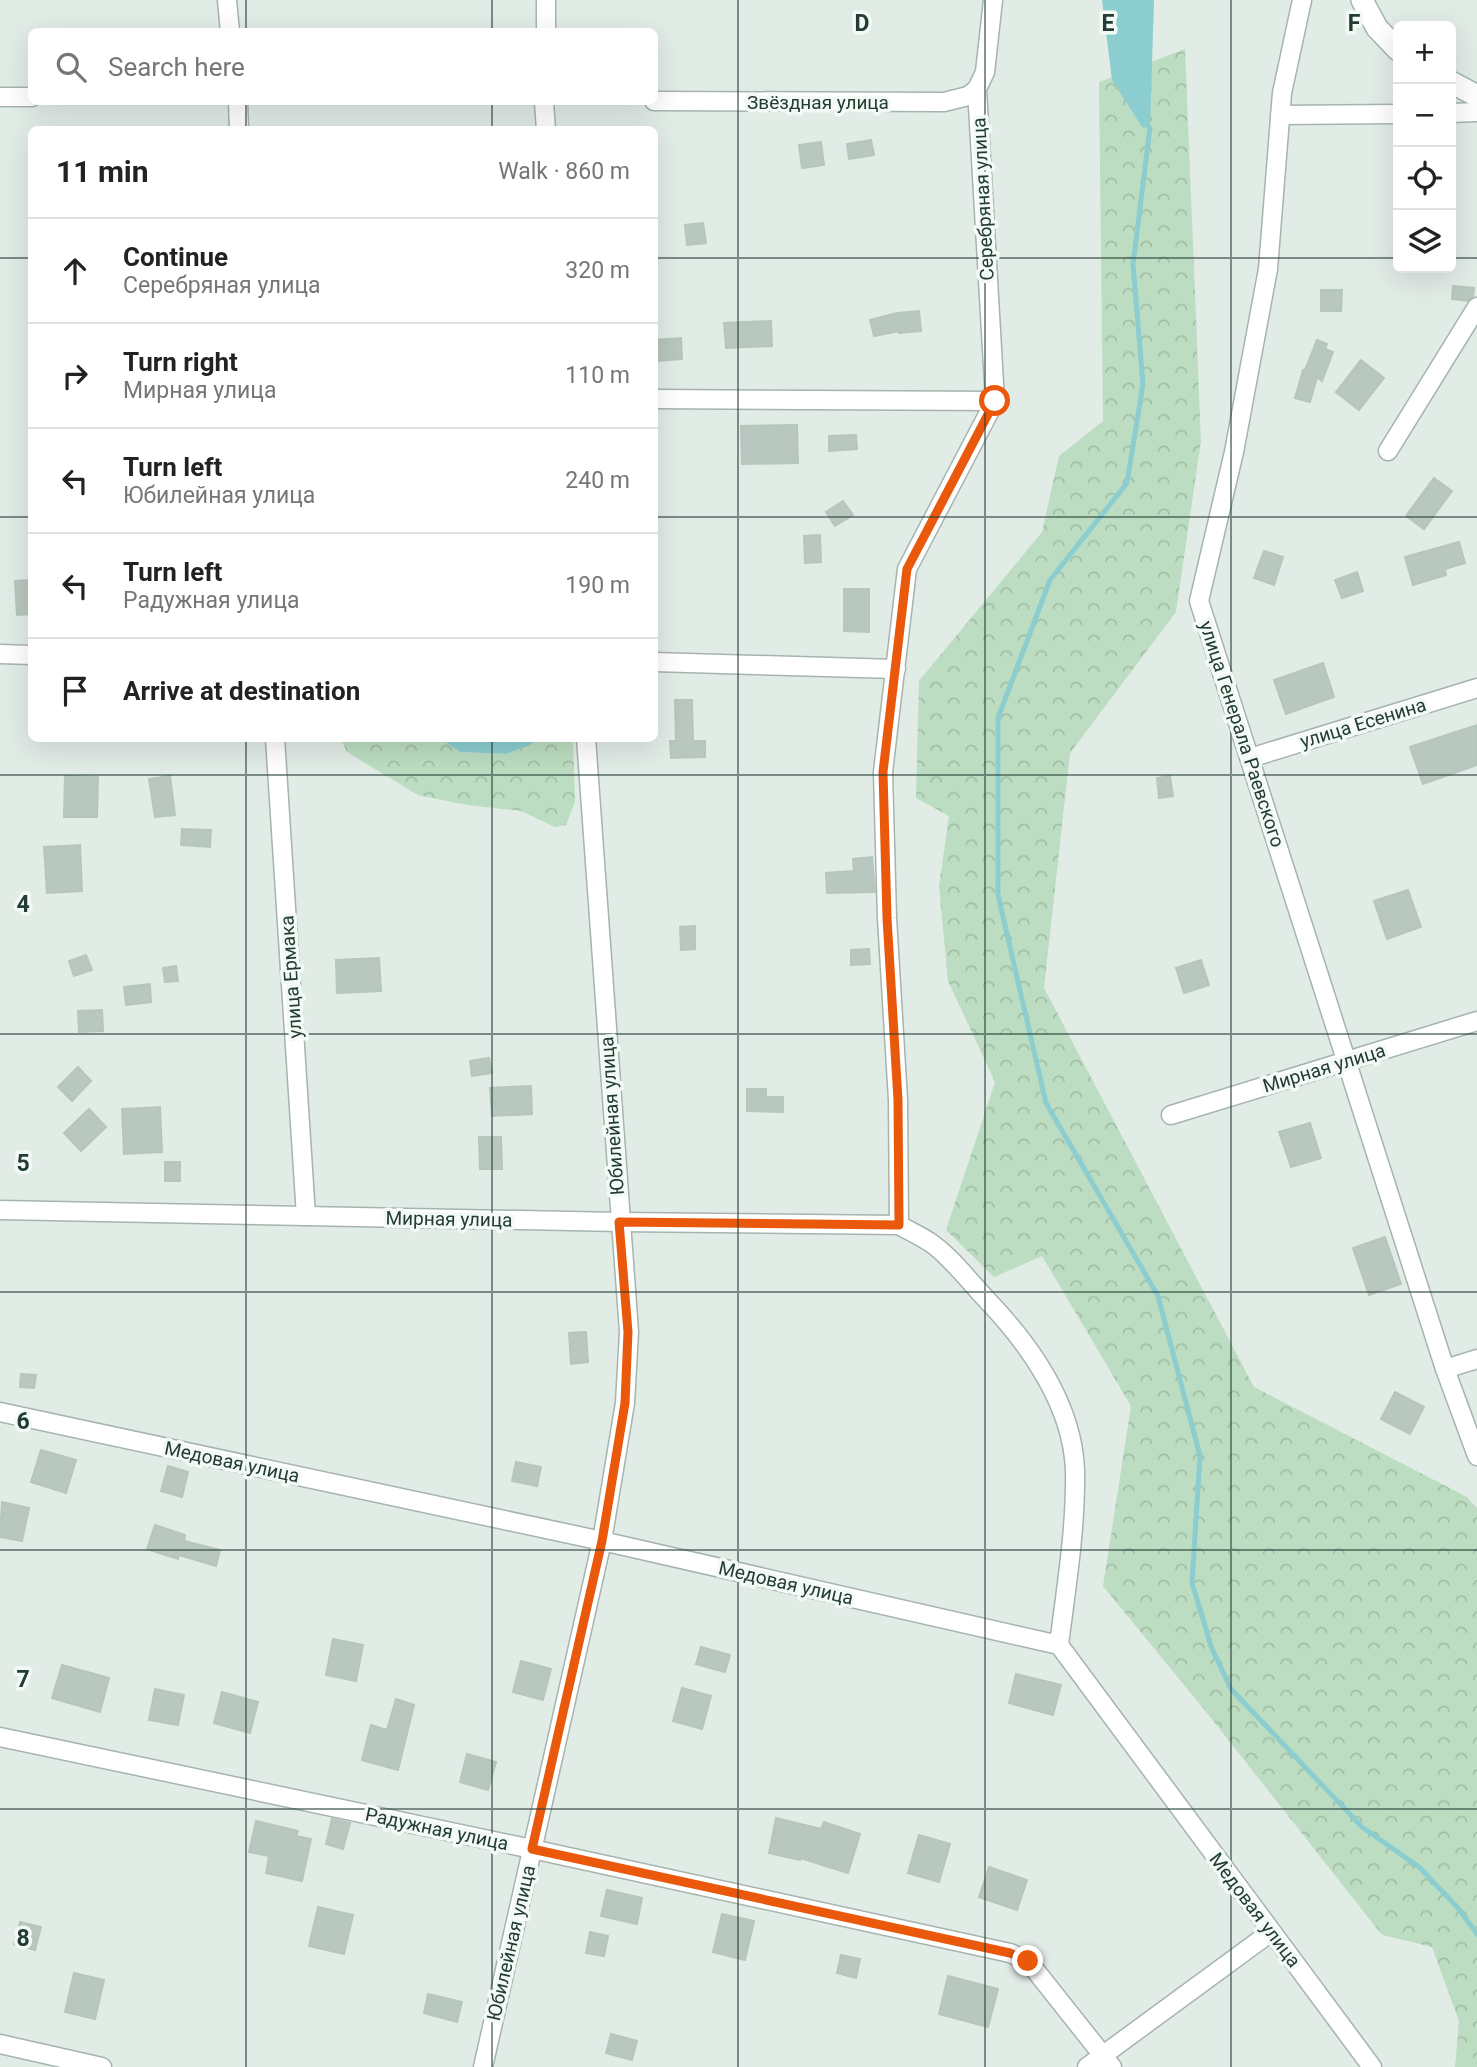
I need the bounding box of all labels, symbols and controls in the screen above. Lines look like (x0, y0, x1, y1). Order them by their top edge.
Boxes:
text: D (855, 10, 869, 37)
text: E (1102, 10, 1115, 37)
text: F (1348, 10, 1361, 37)
map controls (1393, 21, 1456, 273)
button: + (1393, 21, 1456, 84)
search box (28, 28, 658, 105)
icon: search (52, 48, 90, 86)
text: Search here (108, 52, 245, 82)
button: − (1393, 84, 1456, 147)
street label: Звёздная улица (747, 91, 889, 114)
street label: Серебряная улица (967, 117, 999, 281)
button: locate (1393, 147, 1456, 210)
text: 11 min (56, 154, 149, 189)
text: Walk · 860 m (498, 158, 630, 185)
button: layers (1393, 210, 1456, 273)
text: Continue (123, 242, 228, 272)
icon: ahead (56, 252, 94, 290)
text: 320 m (565, 257, 630, 284)
text: Серебряная улица (123, 272, 321, 299)
text: Turn right (123, 347, 238, 377)
icon: right (56, 357, 94, 395)
text: 110 m (565, 362, 630, 389)
text: Мирная улица (123, 377, 277, 404)
route start (979, 385, 1010, 416)
text: Turn left (123, 452, 222, 482)
icon: left (56, 462, 94, 500)
text: 240 m (565, 467, 630, 494)
text: Юбилейная улица (123, 482, 315, 509)
text: Turn left (123, 557, 222, 587)
icon: left (56, 567, 94, 605)
text: 190 m (565, 572, 630, 599)
text: Радужная улица (123, 587, 300, 614)
street label: улица Генерала Раевского (1195, 618, 1289, 850)
icon: arrive (56, 672, 94, 710)
text: Arrive at destination (123, 676, 360, 706)
street label: улица Есенина (1297, 693, 1429, 753)
text: 4 (16, 891, 30, 918)
street label: улица Ермака (275, 915, 307, 1039)
street label: Юбилейная улица (595, 1036, 629, 1196)
street label: Мирная улица (1260, 1038, 1388, 1098)
text: 5 (16, 1150, 30, 1177)
street label: Мирная улица (385, 1206, 513, 1232)
text: 6 (16, 1408, 30, 1435)
street label: Медовая улица (162, 1436, 302, 1488)
street label: Медовая улица (716, 1556, 856, 1610)
text: 7 (16, 1666, 30, 1693)
street label: Радужная улица (363, 1803, 511, 1855)
street label: Медовая улица (1204, 1848, 1306, 1972)
street label: Юбилейная улица (482, 1863, 540, 2023)
text: 8 (16, 1925, 30, 1952)
route end (1012, 1945, 1043, 1976)

